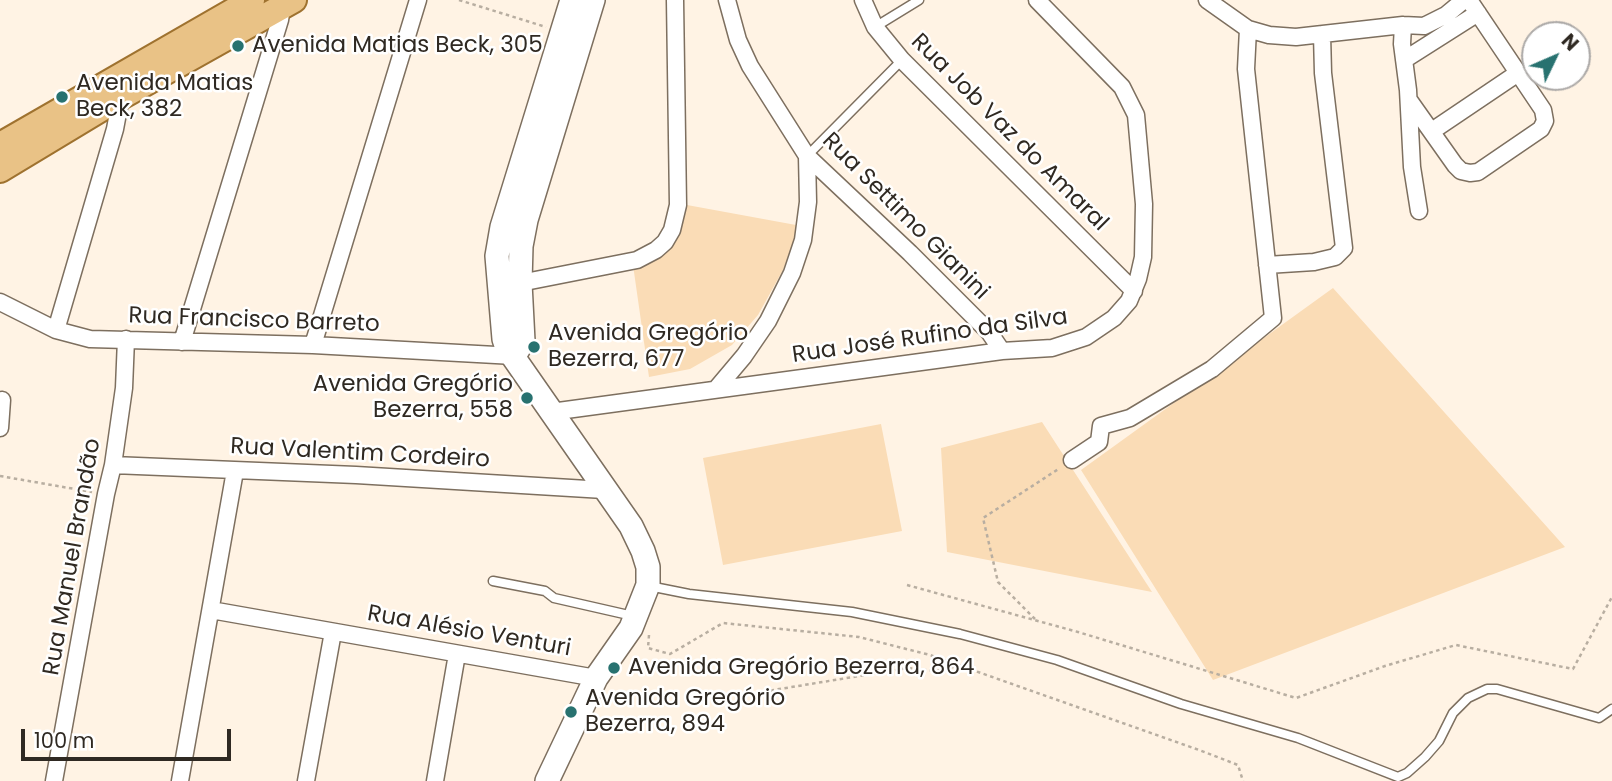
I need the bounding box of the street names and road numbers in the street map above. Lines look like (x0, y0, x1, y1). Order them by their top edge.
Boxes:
street label: Rua Job Vaz do Amaral (905, 29, 1113, 237)
street label: Rua Settimo Gianini (816, 128, 994, 306)
street label: Rua Francisco Barreto (128, 303, 380, 339)
street label: Rua José Rufino da Silva (791, 304, 1069, 370)
street label: Rua Valentim Cordeiro (230, 433, 490, 475)
street label: Rua Manuel Brandão (39, 436, 107, 678)
street label: Rua Alésio Venturi (365, 601, 573, 663)

